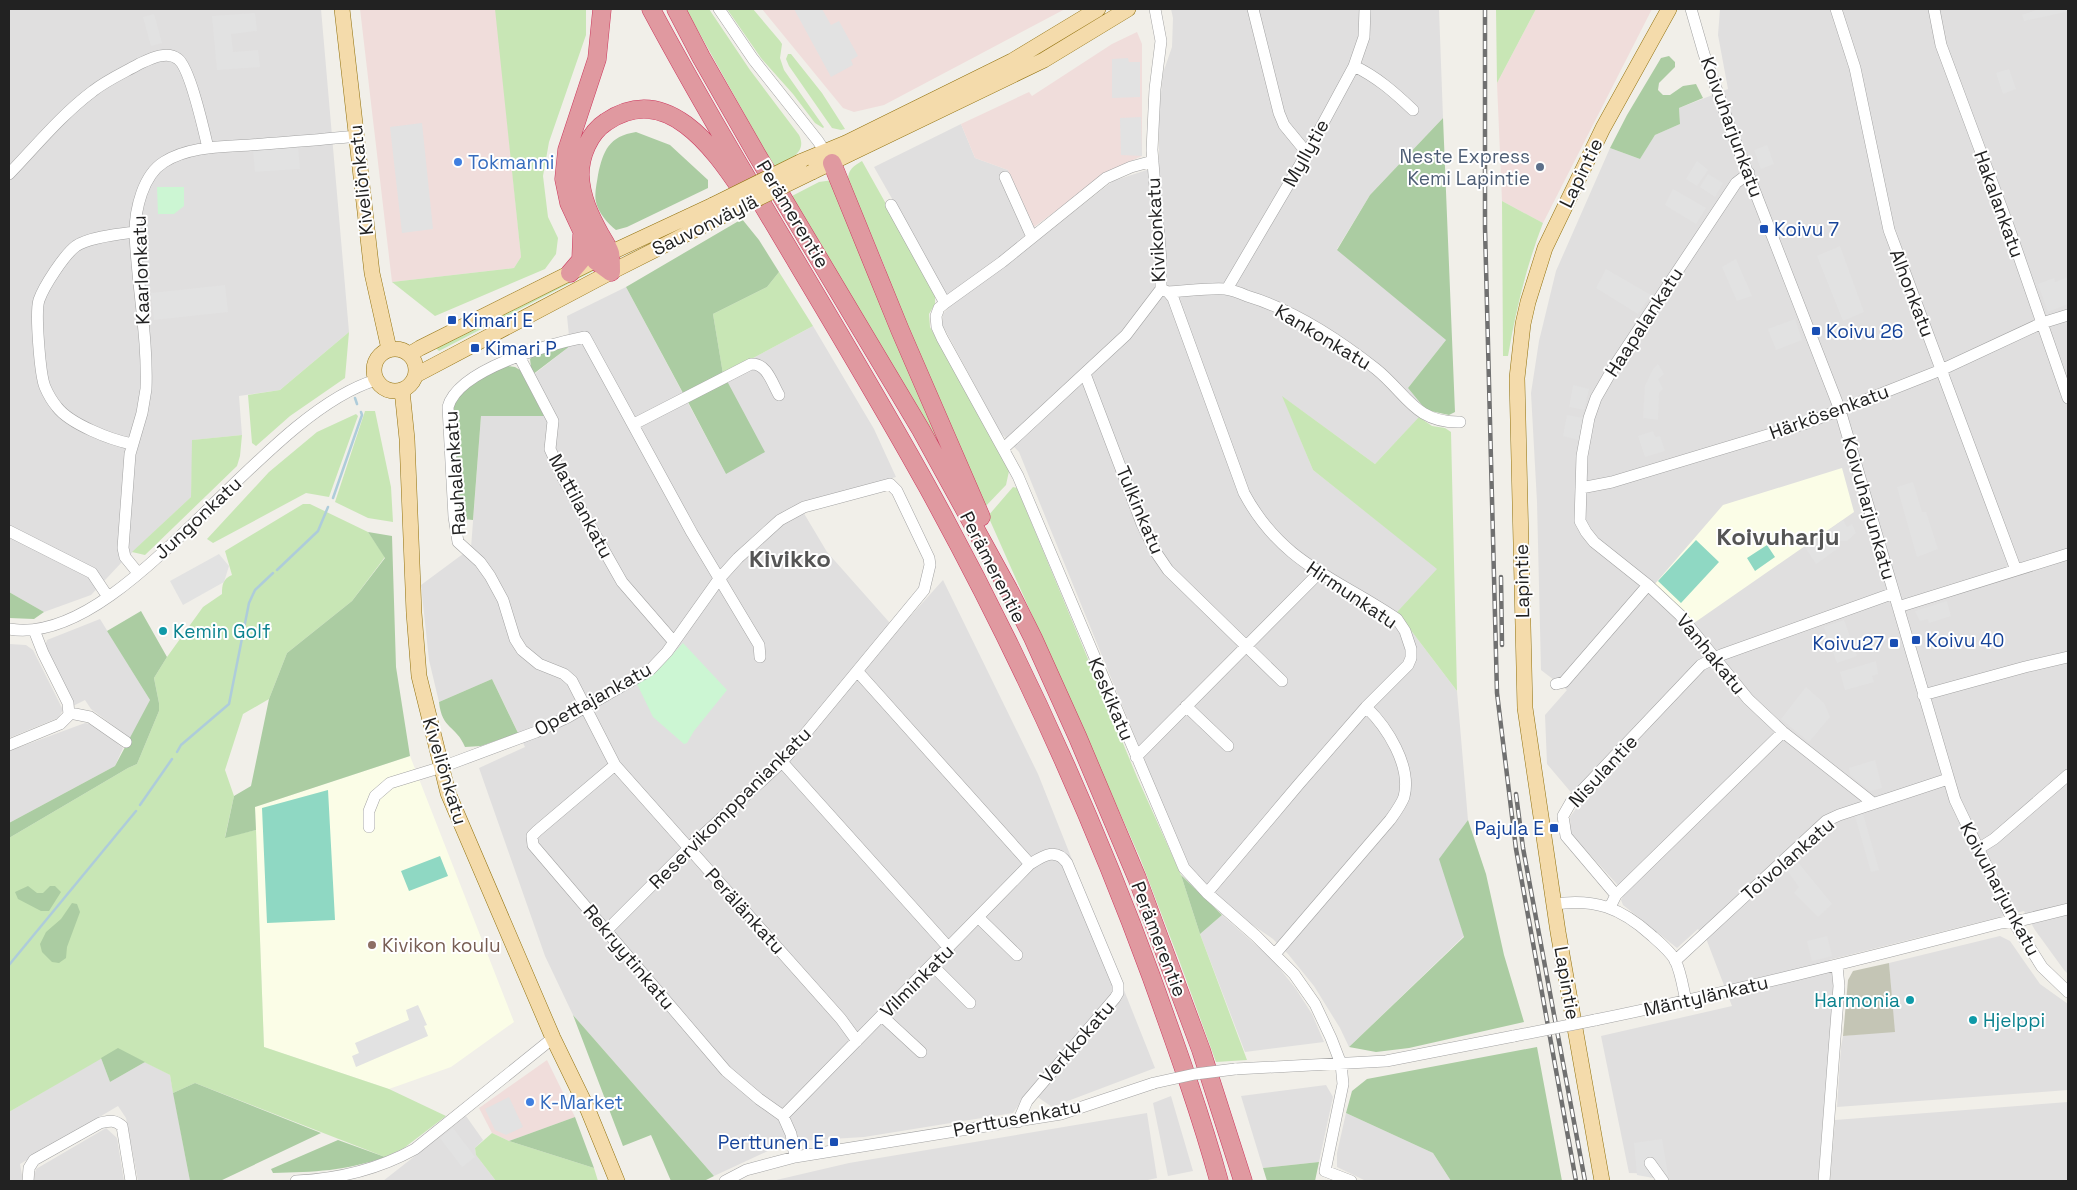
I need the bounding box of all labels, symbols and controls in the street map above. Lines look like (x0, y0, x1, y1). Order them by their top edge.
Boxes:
street label: Koivuharjunkatu (1695, 53, 1769, 201)
street label: Myllytie (1277, 115, 1335, 191)
street label: Kiveliönkatu (343, 124, 379, 236)
street label: Lapintie (1553, 134, 1609, 212)
place label: Neste Express Kemi Lapintie (1400, 144, 1530, 191)
street label: Hakalankatu (1968, 147, 2030, 261)
place label: Tokmanni (468, 150, 554, 175)
street label: Perämerentie (751, 155, 835, 273)
marker: Tokmanni (452, 156, 464, 168)
marker: Neste Express Kemi Lapintie (1534, 161, 1546, 173)
street label: Kivikonkatu (1141, 177, 1171, 283)
street label: Sauvonväylä (648, 189, 762, 261)
street label: Kaarlonkatu (127, 215, 155, 325)
place label: Koivu 7 (1774, 217, 1839, 242)
marker: Koivu 7 (1758, 223, 1770, 235)
street label: Alhonkatu (1884, 245, 1940, 341)
street label: Haapalankatu (1599, 263, 1689, 381)
street label: Kankonkatu (1270, 298, 1376, 376)
place label: Kimari E (462, 308, 533, 333)
marker: Kimari E (446, 314, 458, 326)
place label: Koivu 26 (1826, 319, 1903, 344)
marker: Koivu 26 (1810, 325, 1822, 337)
place label: Kimari P (485, 336, 557, 361)
marker: Kimari P (469, 342, 481, 354)
street label: Härkösenkatu (1766, 379, 1892, 445)
street label: Rauhalankatu (438, 410, 472, 536)
street label: Koivuharjunkatu (1837, 433, 1901, 583)
street label: Mattilankatu (543, 449, 619, 563)
street label: Tulkinkatu (1110, 462, 1170, 558)
street label: Jungonkatu (149, 471, 247, 565)
street label: Perämerentie (954, 507, 1032, 627)
district label: Koivuharju (1716, 521, 1840, 552)
district label: Kivikko (749, 543, 831, 574)
street label: Lapintie (1509, 544, 1535, 618)
street label: Hirmunkatu (1302, 555, 1402, 635)
street label: Vanhakatu (1671, 608, 1751, 700)
place label: Kemin Golf (173, 619, 270, 644)
marker: Kemin Golf (157, 625, 169, 637)
place label: Koivu 40 (1926, 628, 2004, 653)
place label: Koivu27 (1813, 631, 1884, 656)
marker: Koivu 40 (1910, 634, 1922, 646)
marker: Koivu27 (1888, 637, 1900, 649)
street label: Keskikatu (1082, 654, 1140, 744)
street label: Opettajankatu (530, 657, 656, 741)
street label: Kiveliönkatu (417, 714, 473, 828)
street label: Reservikomppaniankatu (644, 722, 816, 894)
street label: Nisulantie (1563, 729, 1643, 813)
street label: Toivolankatu (1736, 812, 1840, 906)
place label: Pajula E (1474, 816, 1544, 841)
street label: Koivuharjunkatu (1954, 818, 2046, 960)
marker: Pajula E (1548, 822, 1560, 834)
street label: Perälänkatu (700, 862, 790, 960)
street label: Perämerentie (1126, 878, 1192, 1000)
street label: Rekryytinkatu (578, 899, 680, 1015)
place label: Kivikon koulu (382, 933, 501, 958)
marker: Kivikon koulu (366, 939, 378, 951)
street label: Vilminkatu (875, 939, 959, 1023)
street label: Lapintie (1548, 944, 1586, 1022)
street label: Mäntylänkatu (1641, 970, 1771, 1022)
place label: Harmonia (1814, 988, 1900, 1013)
marker: Harmonia (1904, 994, 1916, 1006)
street label: Verkkokatu (1034, 995, 1120, 1089)
place label: Hjelppi (1983, 1008, 2045, 1033)
marker: Hjelppi (1967, 1014, 1979, 1026)
place label: K-Market (540, 1090, 623, 1115)
street label: Perttusenkatu (951, 1093, 1083, 1143)
marker: K-Market (524, 1096, 536, 1108)
place label: Perttunen E (718, 1130, 824, 1155)
marker: Perttunen E (828, 1136, 840, 1148)

